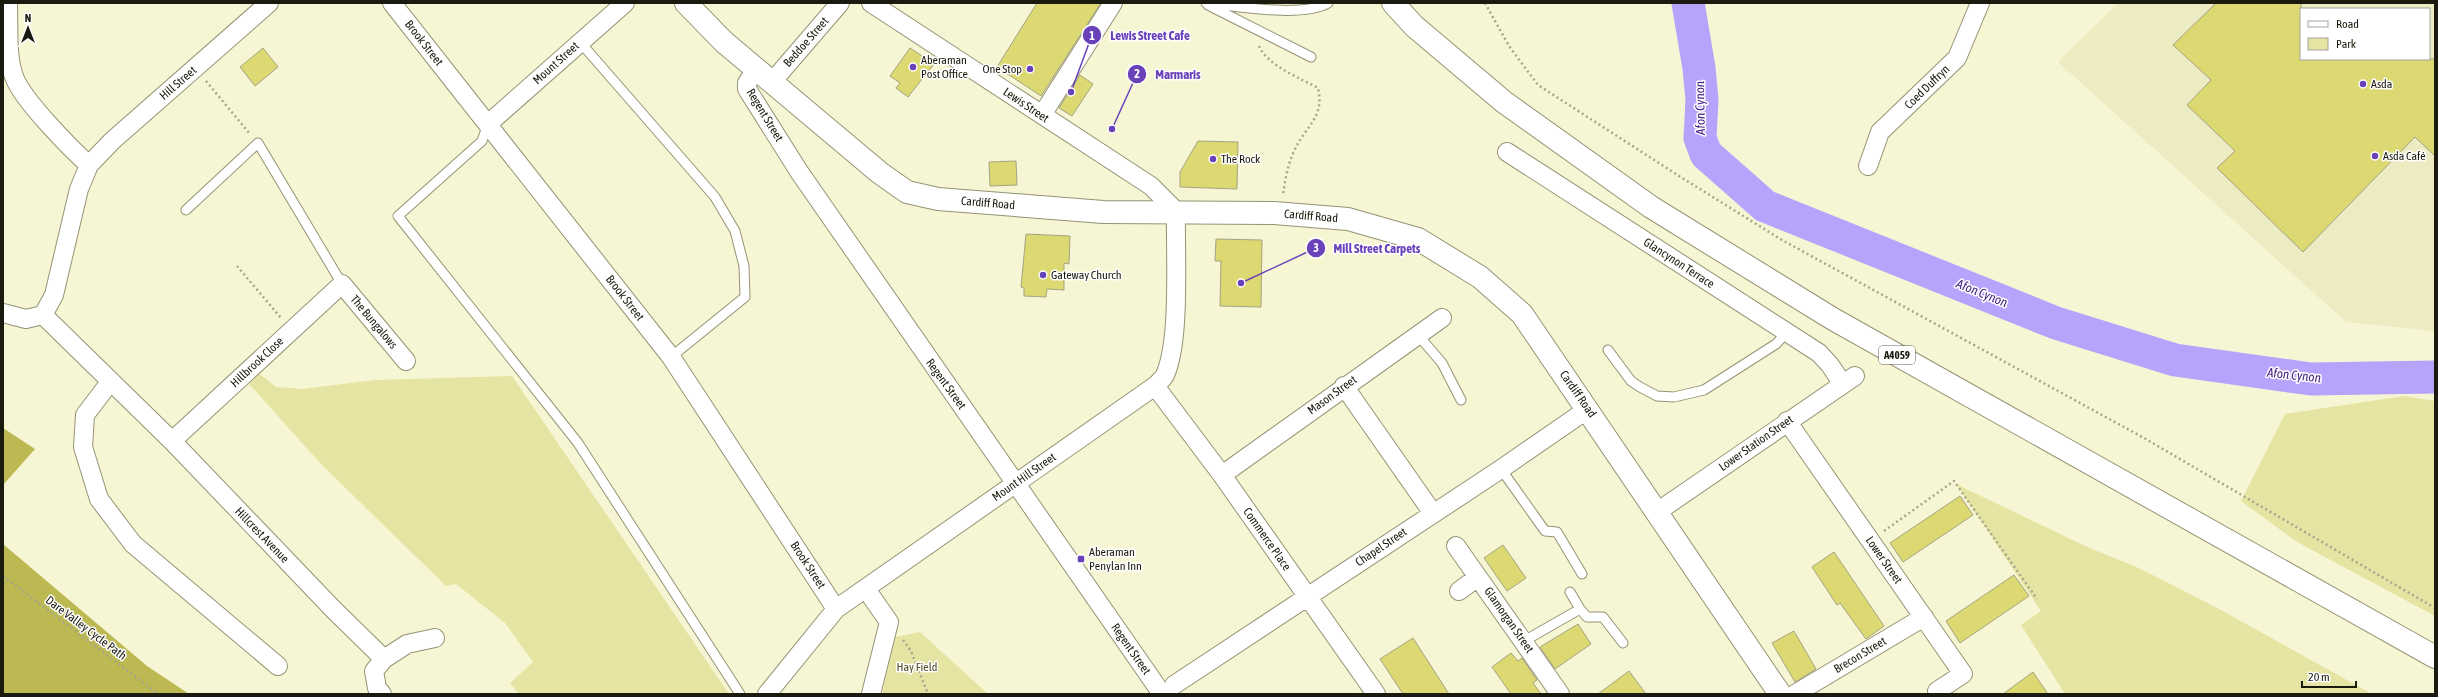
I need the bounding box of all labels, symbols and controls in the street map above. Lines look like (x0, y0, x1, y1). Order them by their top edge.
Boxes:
north arrow (8, 8, 48, 48)
legend (2300, 8, 2430, 60)
text: N (25, 12, 31, 24)
street label: Beddoe Street (781, 14, 832, 70)
text: Road (2336, 17, 2359, 31)
street label: Brook Street (402, 18, 446, 69)
callout: Lewis Street Cafe (1082, 23, 1198, 48)
text: Lewis Street Cafe (1110, 28, 1190, 43)
text: 1 (1089, 29, 1095, 43)
text: Park (2336, 37, 2357, 51)
street label: Mount Street (530, 38, 582, 87)
place label: Aberaman Post Office (921, 53, 968, 81)
marker: Aberaman Post Office (908, 62, 918, 72)
place label: One Stop (982, 62, 1022, 76)
callout: Marmaris (1127, 62, 1208, 87)
street label: Coed Duffryn (1902, 62, 1952, 112)
street label: Hill Street (157, 63, 200, 103)
marker: One Stop (1025, 64, 1035, 74)
text: 2 (1134, 67, 1140, 81)
text: Marmaris (1155, 67, 1201, 82)
place label: Asda (2371, 77, 2392, 91)
marker: Asda (2358, 79, 2368, 89)
water label: Afon Cynon (1692, 80, 1708, 136)
street label: Lewis Street (1000, 85, 1052, 126)
street label: Regent Street (744, 86, 786, 144)
place label: Asda Café (2383, 149, 2426, 163)
marker: Asda Café (2370, 151, 2380, 161)
place label: The Rock (1221, 152, 1261, 166)
marker: The Rock (1208, 154, 1218, 164)
street label: Cardiff Road (960, 194, 1016, 212)
street label: Cardiff Road (1283, 207, 1339, 225)
street label: Glancynon Terrace (1641, 235, 1717, 291)
callout: Mill Street Carpets (1306, 236, 1428, 261)
text: 3 (1313, 241, 1319, 255)
text: Mill Street Carpets (1334, 241, 1421, 256)
place label: Gateway Church (1051, 268, 1122, 282)
marker: Gateway Church (1038, 270, 1048, 280)
street label: Brook Street (603, 273, 647, 324)
water label: Afon Cynon (1953, 276, 2011, 310)
street label: The Bungalows (348, 292, 400, 352)
street label: Hillbrook Close (228, 334, 286, 390)
road number: A4059 (1879, 346, 1915, 364)
street label: Regent Street (923, 356, 969, 412)
water label: Afon Cynon (2265, 365, 2322, 385)
street label: Cardiff Road (1557, 368, 1599, 420)
street label: Mason Street (1305, 372, 1360, 418)
street label: Lower Station Street (1716, 412, 1796, 474)
street label: Mount Hill Street (989, 450, 1059, 504)
street label: Hillcrest Avenue (232, 504, 292, 566)
street label: Commerce Place (1240, 505, 1294, 573)
street label: Chapel Street (1353, 524, 1410, 569)
street label: Lower Street (1863, 534, 1906, 587)
street label: Brook Street (787, 539, 829, 592)
place label: Aberaman Penylan Inn (1089, 545, 1142, 573)
marker: Aberaman Penylan Inn (1076, 554, 1086, 564)
street label: Glamorgan Street (1481, 584, 1537, 656)
street label: Dare Valley Cycle Path (43, 593, 129, 663)
street label: Regent Street (1108, 621, 1154, 678)
street label: Brecon Street (1831, 634, 1889, 676)
park label: Hay Field (897, 660, 937, 674)
scale bar (2302, 663, 2356, 689)
text: 20 m (2308, 670, 2330, 684)

